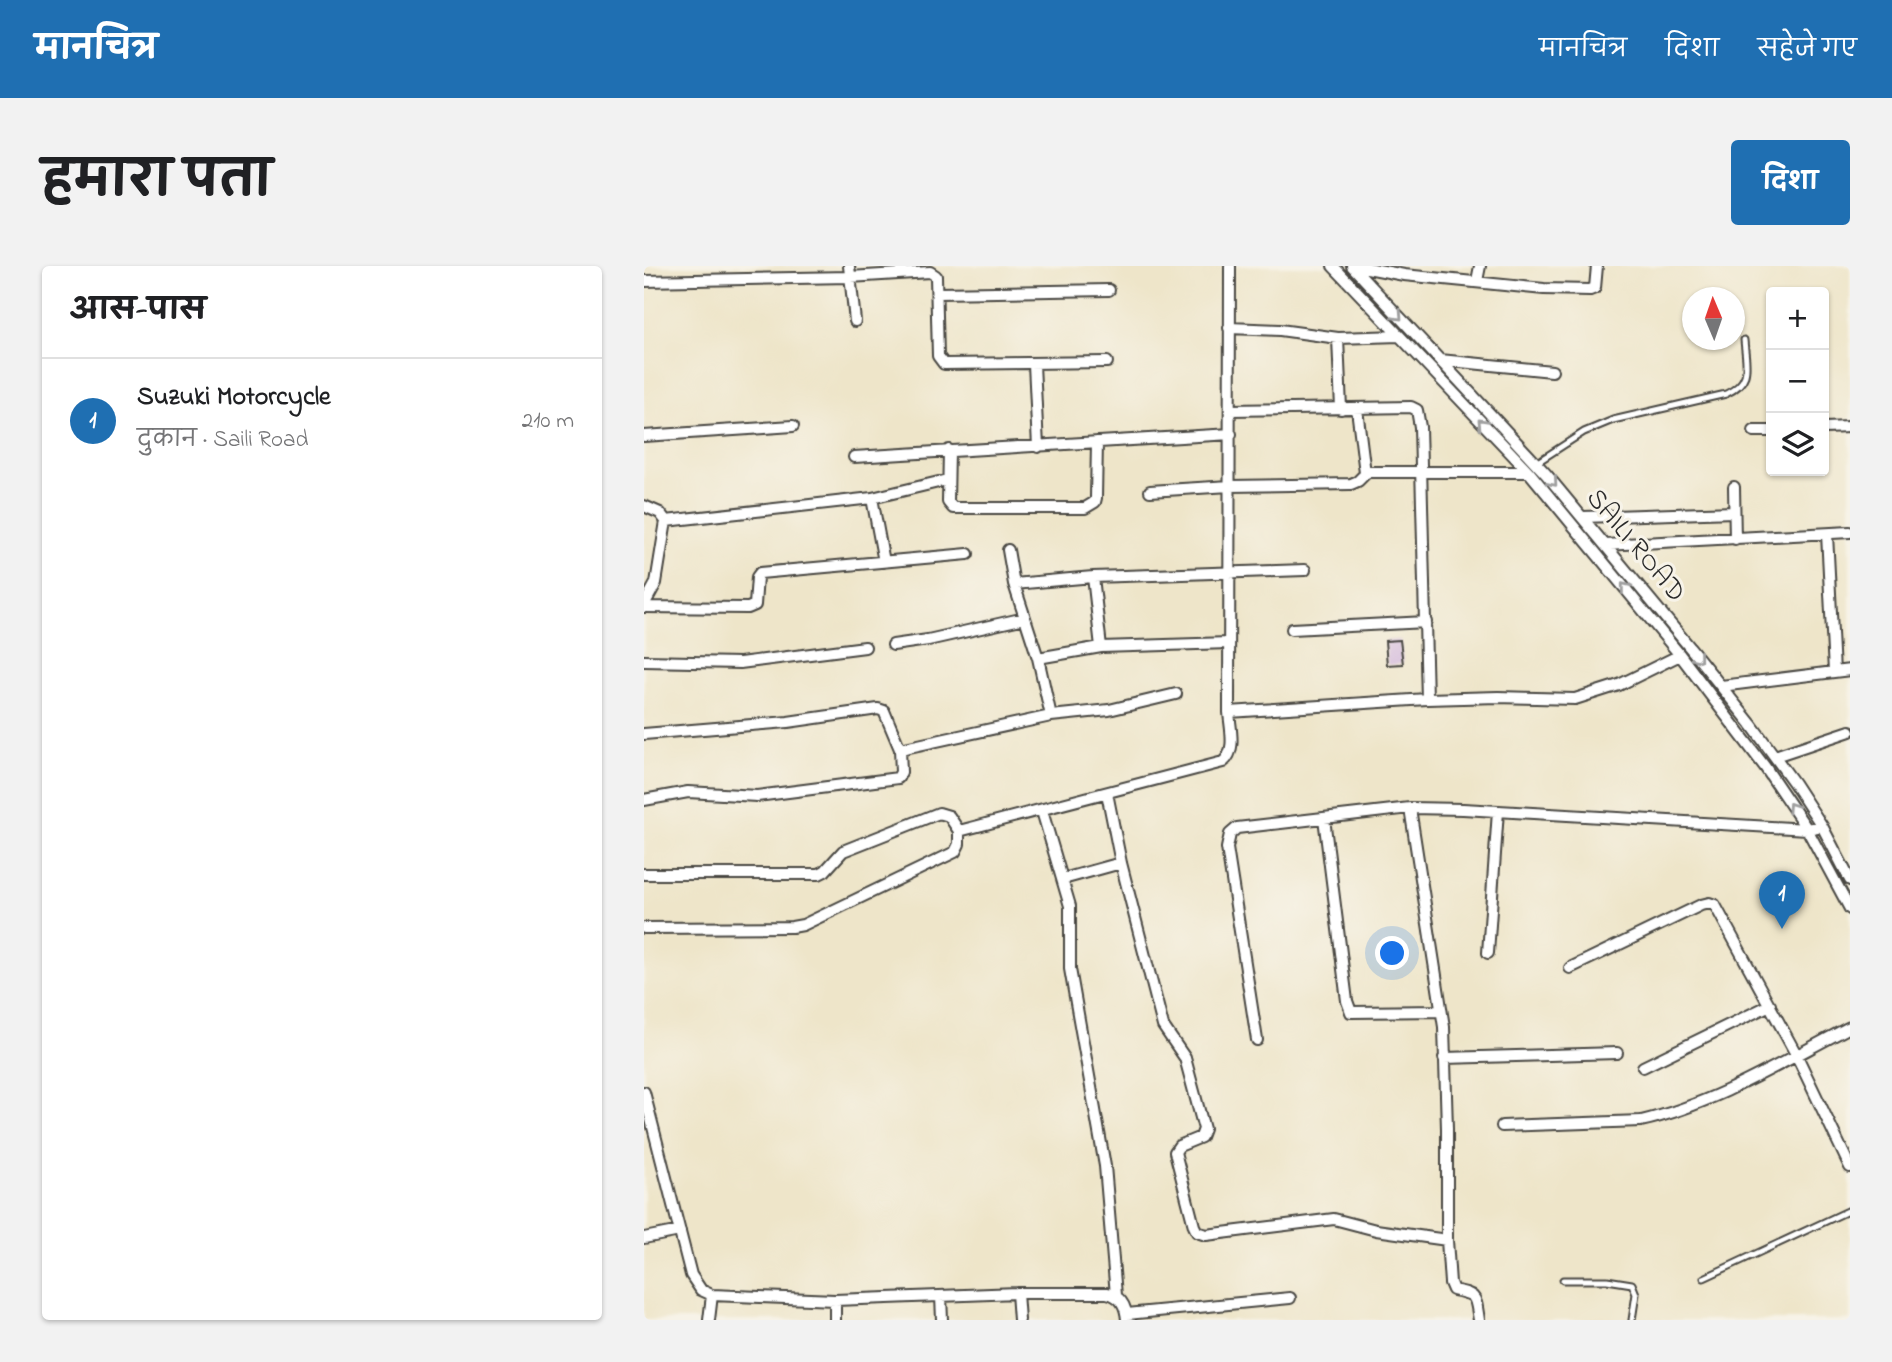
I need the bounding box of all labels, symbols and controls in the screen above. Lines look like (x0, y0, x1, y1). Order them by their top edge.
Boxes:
text: मानचित्र (35, 26, 158, 74)
text: मानचित्र (1539, 33, 1627, 68)
text: दिशा (1665, 33, 1719, 68)
text: सहेजे गए (1757, 33, 1857, 68)
button: दिशा (1731, 140, 1850, 225)
text: हमारा पता (42, 147, 272, 219)
north arrow (1682, 287, 1745, 350)
map controls (1766, 287, 1829, 476)
button: + (1766, 287, 1829, 350)
text: आस-पास (70, 290, 206, 334)
one-way arrow (1390, 308, 1402, 321)
button: − (1766, 350, 1829, 413)
text: Suzuki Motorcycle (137, 379, 331, 417)
text: 1 (89, 405, 97, 438)
text: 210 m (522, 405, 574, 438)
button: layers (1766, 413, 1829, 476)
one-way arrow (1477, 418, 1490, 431)
text: दुकान · Saili Road (137, 424, 308, 457)
one-way arrow (1545, 474, 1557, 487)
street label: SAILI ROAD (1575, 480, 1695, 612)
one-way arrow (1621, 583, 1633, 596)
one-way arrow (1690, 649, 1702, 662)
one-way arrow (1788, 802, 1800, 815)
pin: 1 (1759, 871, 1805, 929)
your location (1375, 936, 1409, 970)

